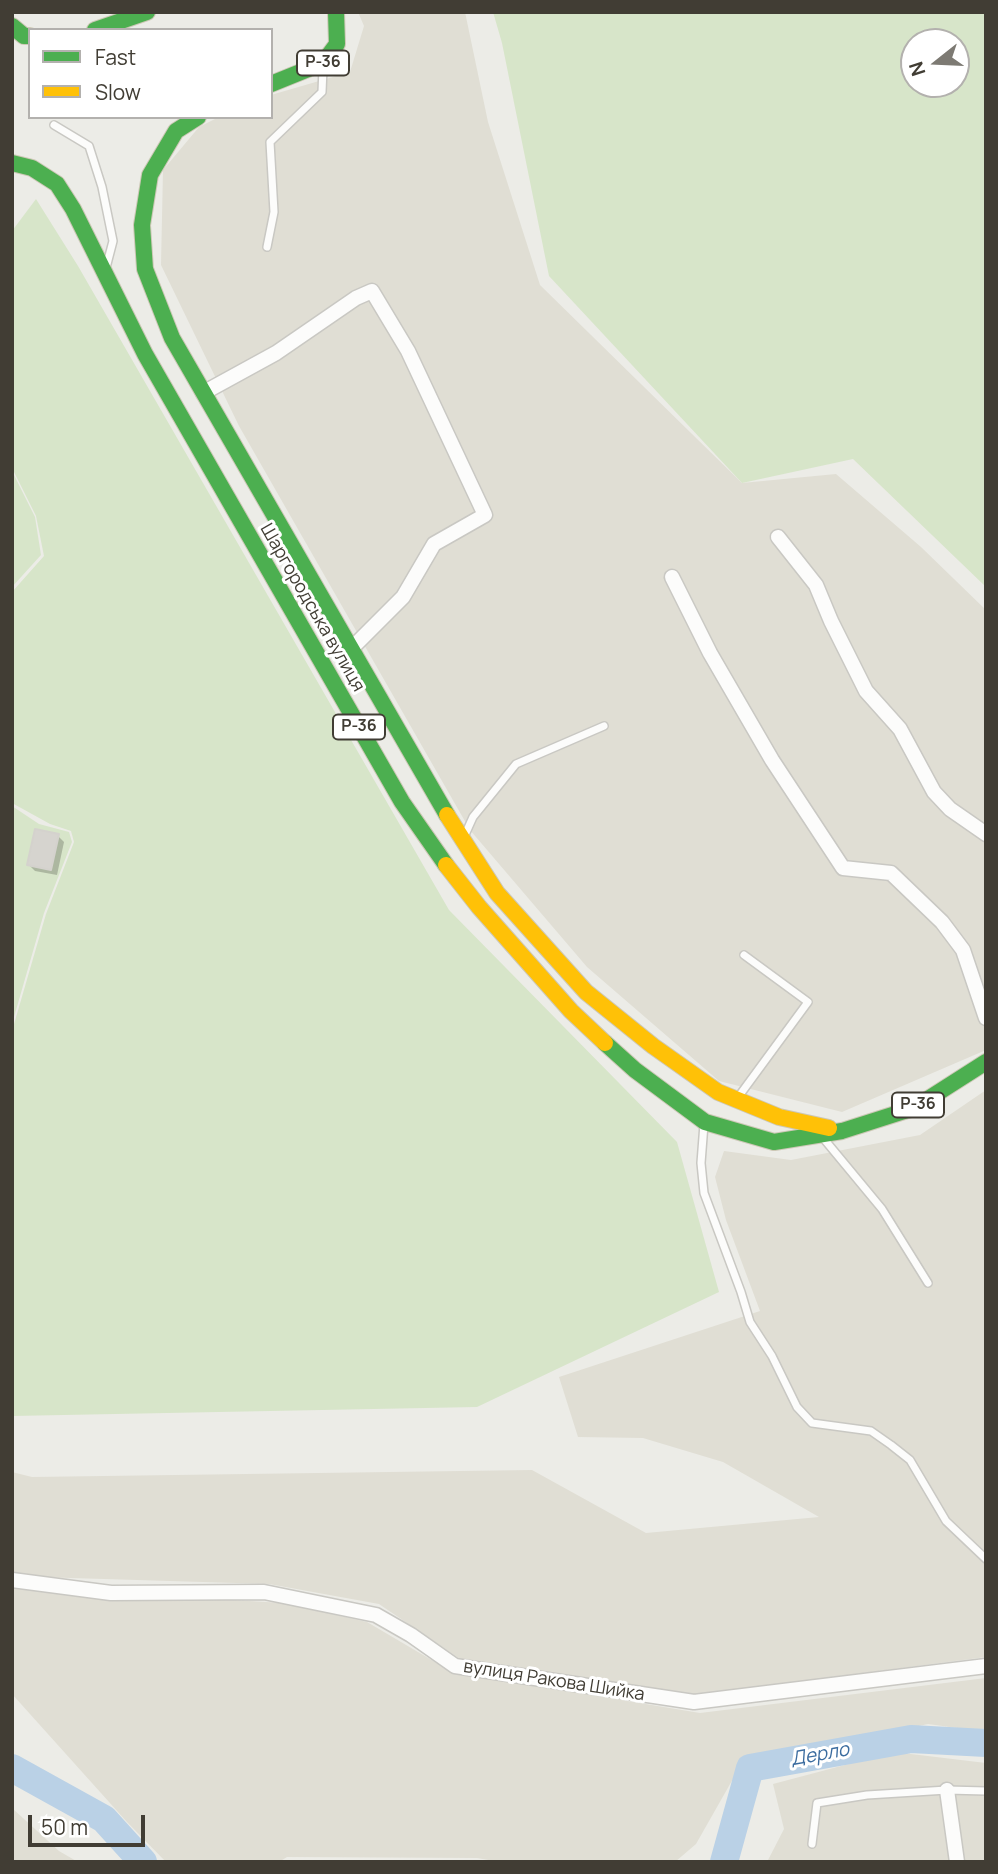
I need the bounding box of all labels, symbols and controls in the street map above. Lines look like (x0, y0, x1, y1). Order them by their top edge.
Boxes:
legend (28, 28, 273, 119)
north arrow (900, 28, 970, 98)
text: Fast (95, 43, 136, 71)
road number: Р-36 (297, 50, 349, 76)
text: N (902, 58, 931, 79)
text: Slow (95, 78, 141, 106)
street label: Шаргородська вулиця (255, 520, 369, 696)
road number: Р-36 (333, 714, 385, 740)
road number: Р-36 (892, 1092, 944, 1118)
street label: вулиця Ракова Шийка (462, 1656, 646, 1706)
water label: Дерло (789, 1739, 851, 1771)
scale bar (32, 1800, 149, 1844)
text: 50 m (41, 1813, 88, 1841)

